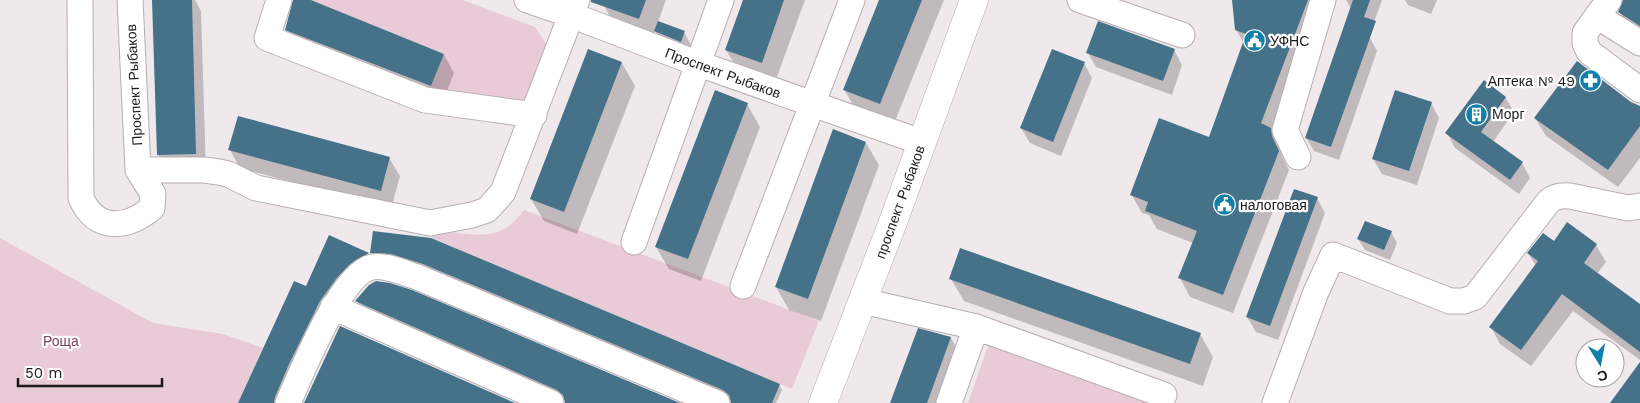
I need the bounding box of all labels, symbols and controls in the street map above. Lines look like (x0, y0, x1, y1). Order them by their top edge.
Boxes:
street label: Проспект Рыбаков (123, 24, 145, 146)
public building icon: УФНС (1242, 29, 1266, 53)
place label: УФНС (1270, 33, 1309, 49)
street label: Проспект Рыбаков (663, 45, 783, 101)
pharmacy icon: Аптека № 49 (1579, 69, 1603, 93)
place label: Аптека № 49 (1488, 73, 1575, 89)
building icon: Морг (1464, 102, 1488, 126)
place label: Морг (1492, 106, 1525, 122)
street label: проспект Рыбаков (872, 143, 928, 261)
public building icon: налоговая (1212, 193, 1236, 217)
place label: налоговая (1240, 197, 1307, 213)
park label: Роща (43, 333, 79, 349)
north arrow (1575, 338, 1625, 388)
scale bar (18, 356, 161, 388)
text: 50 m (25, 364, 62, 382)
text: С (1596, 367, 1609, 385)

